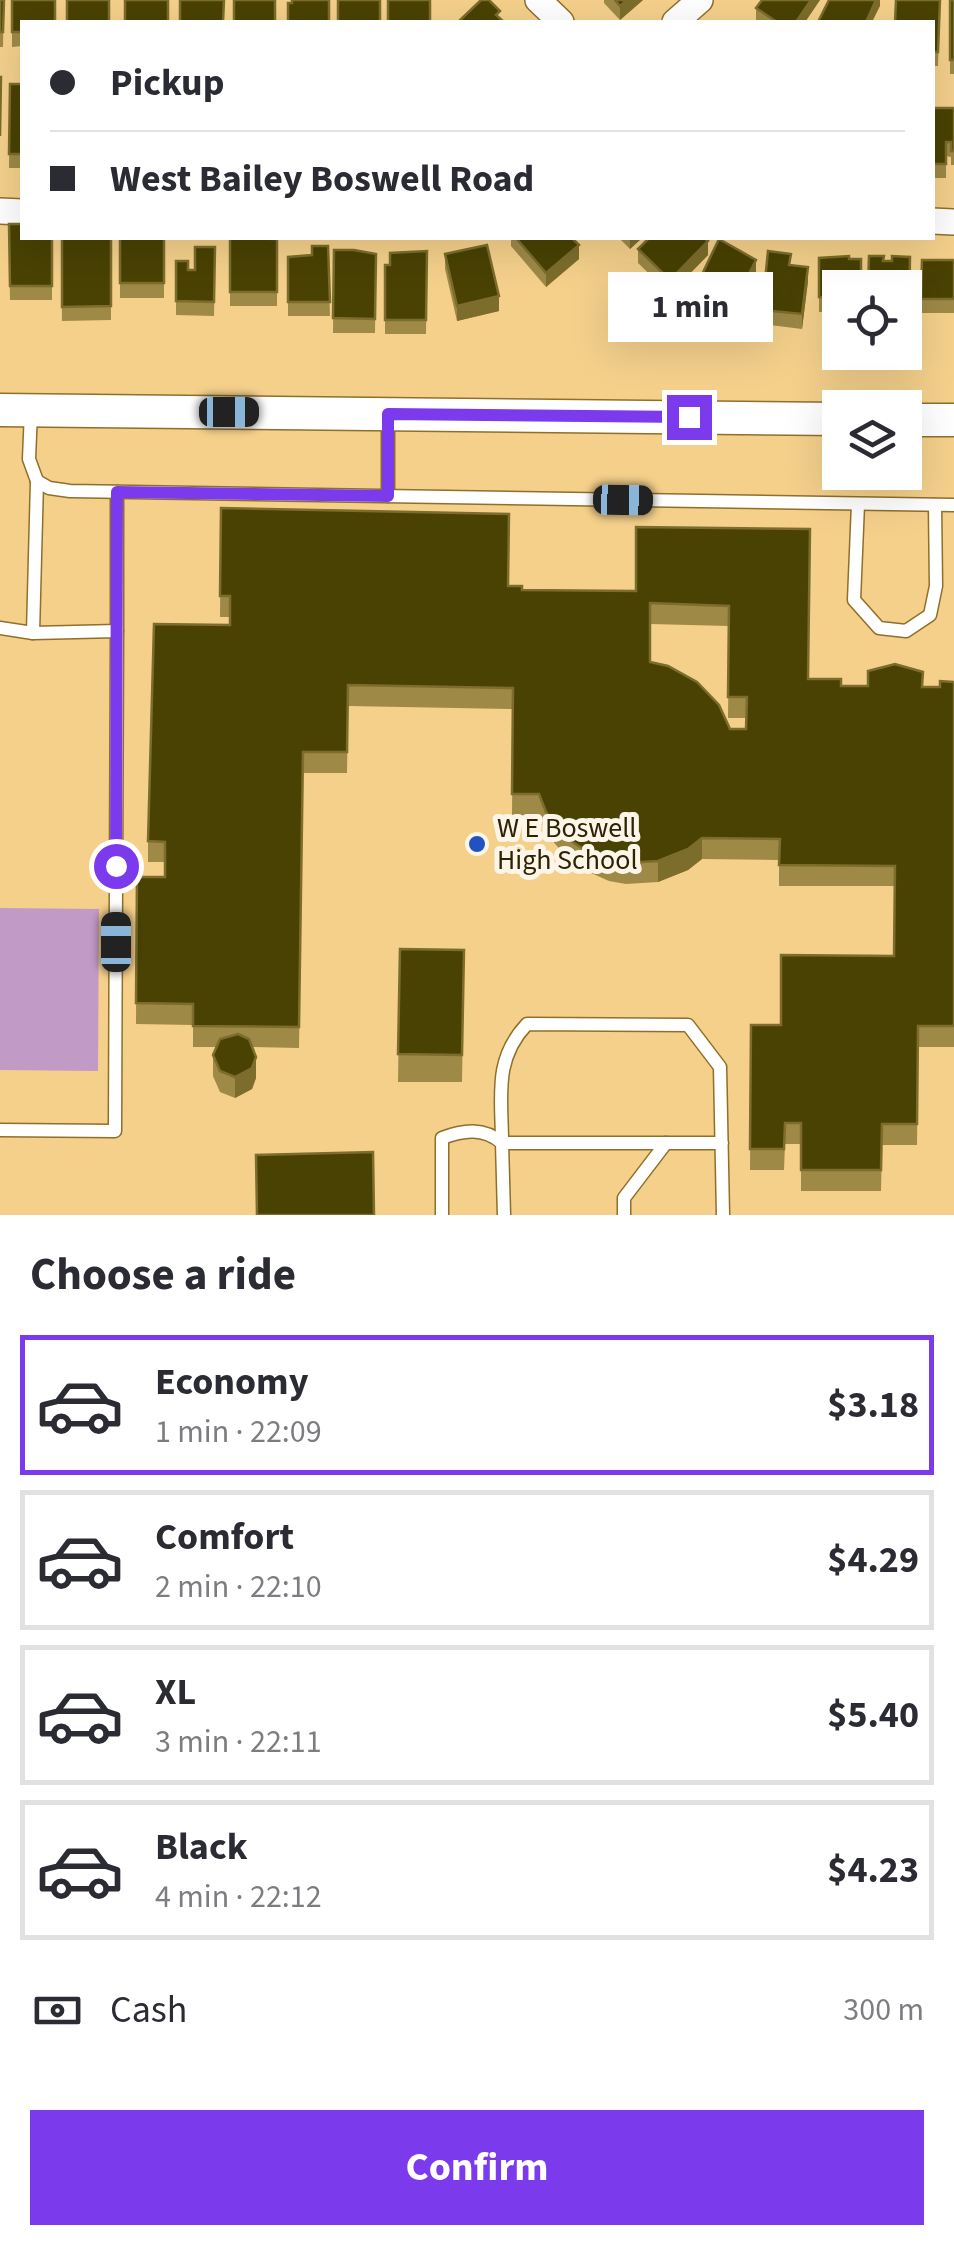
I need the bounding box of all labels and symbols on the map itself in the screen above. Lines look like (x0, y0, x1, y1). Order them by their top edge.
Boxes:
callout: 1 min (606, 272, 772, 342)
route end (667, 395, 712, 440)
car (199, 397, 259, 427)
car (593, 484, 653, 516)
place label: W E Boswell High School (497, 808, 638, 880)
marker: W E Boswell High School (466, 833, 488, 855)
route start (94, 844, 139, 889)
car (101, 912, 131, 972)

